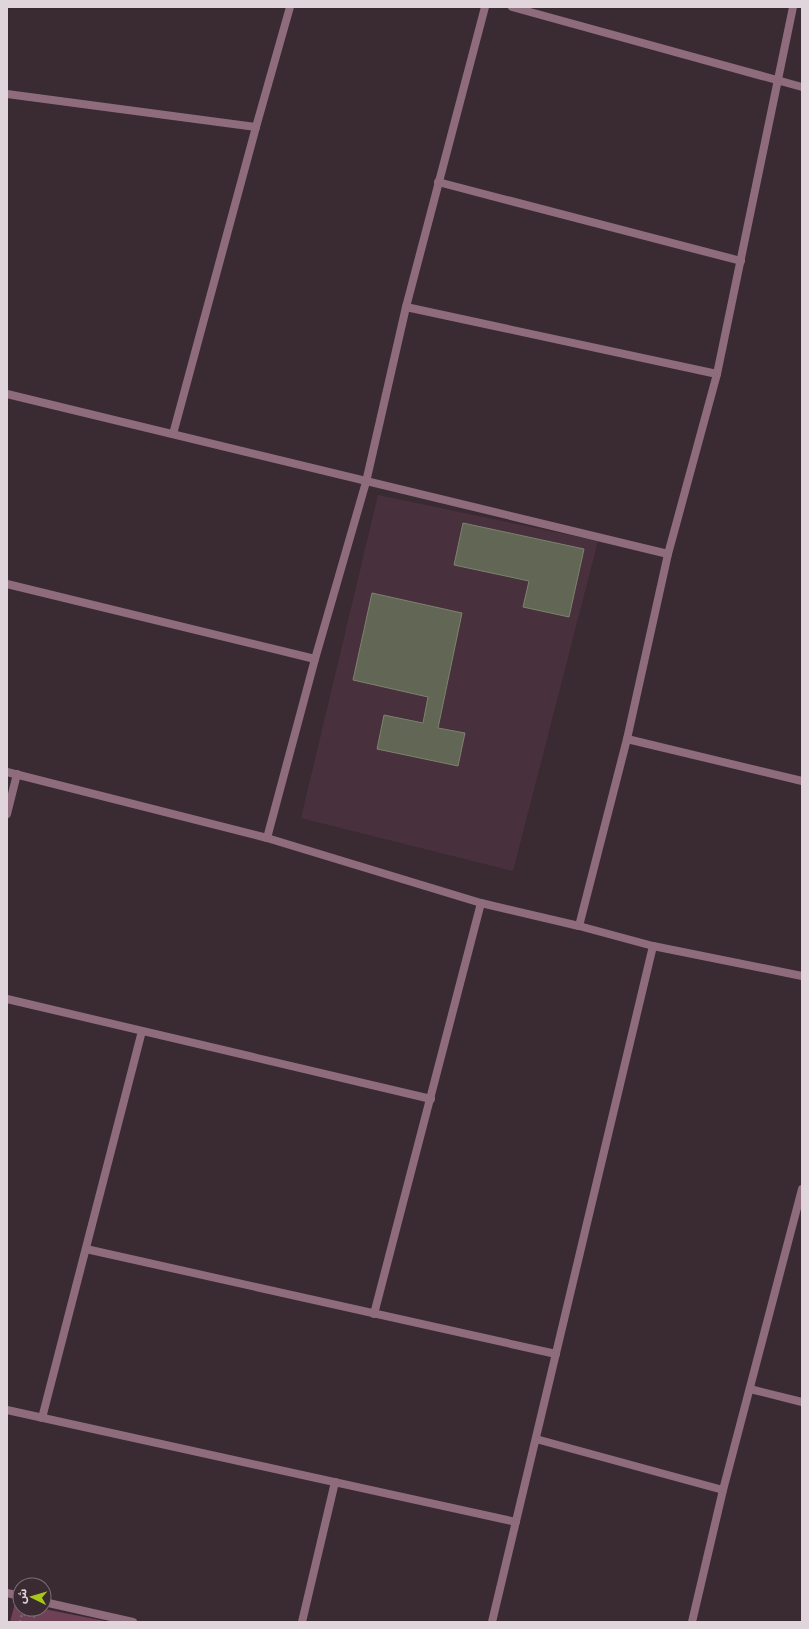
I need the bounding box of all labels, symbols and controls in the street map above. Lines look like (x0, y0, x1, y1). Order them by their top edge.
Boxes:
north arrow (12, 1577, 52, 1617)
text: ش (15, 1588, 30, 1604)

